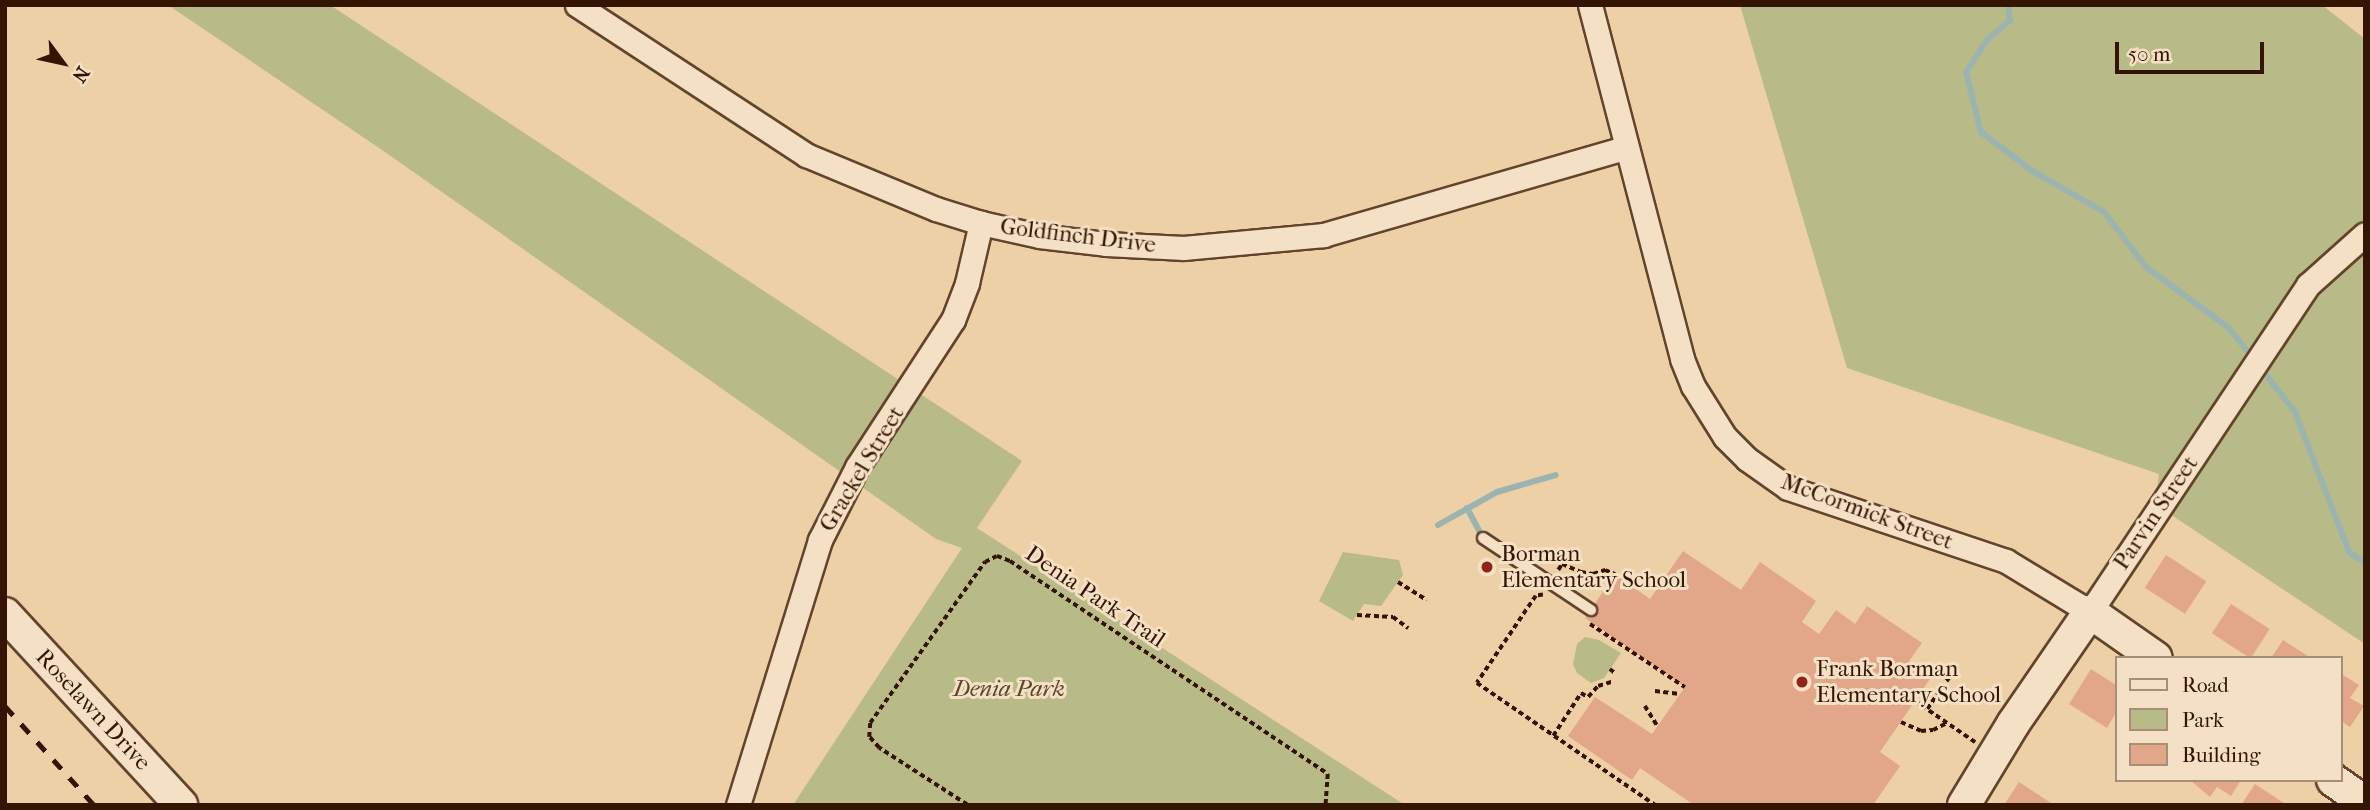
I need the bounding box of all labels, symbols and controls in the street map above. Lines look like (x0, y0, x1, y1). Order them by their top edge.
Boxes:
north arrow (28, 28, 98, 98)
scale bar (2118, 28, 2267, 72)
text: 50 m (2128, 42, 2171, 66)
text: N (67, 62, 94, 86)
street label: Goldfinch Drive (999, 213, 1157, 259)
street label: Grackel Street (814, 401, 910, 537)
street label: Parvin Street (2108, 451, 2204, 575)
street label: McCormick Street (1777, 468, 1957, 556)
street label: Denia Park Trail (1020, 540, 1170, 654)
place label: Borman Elementary School (1501, 540, 1686, 594)
marker: Borman Elementary School (1479, 559, 1495, 575)
street label: Roselawn Drive (30, 644, 156, 776)
place label: Frank Borman Elementary School (1816, 655, 2001, 709)
legend (2114, 656, 2342, 782)
text: Road (2182, 673, 2229, 697)
marker: Frank Borman Elementary School (1794, 674, 1810, 690)
park label: Denia Park (953, 675, 1065, 703)
text: Park (2182, 708, 2224, 732)
text: Building (2182, 743, 2260, 767)

